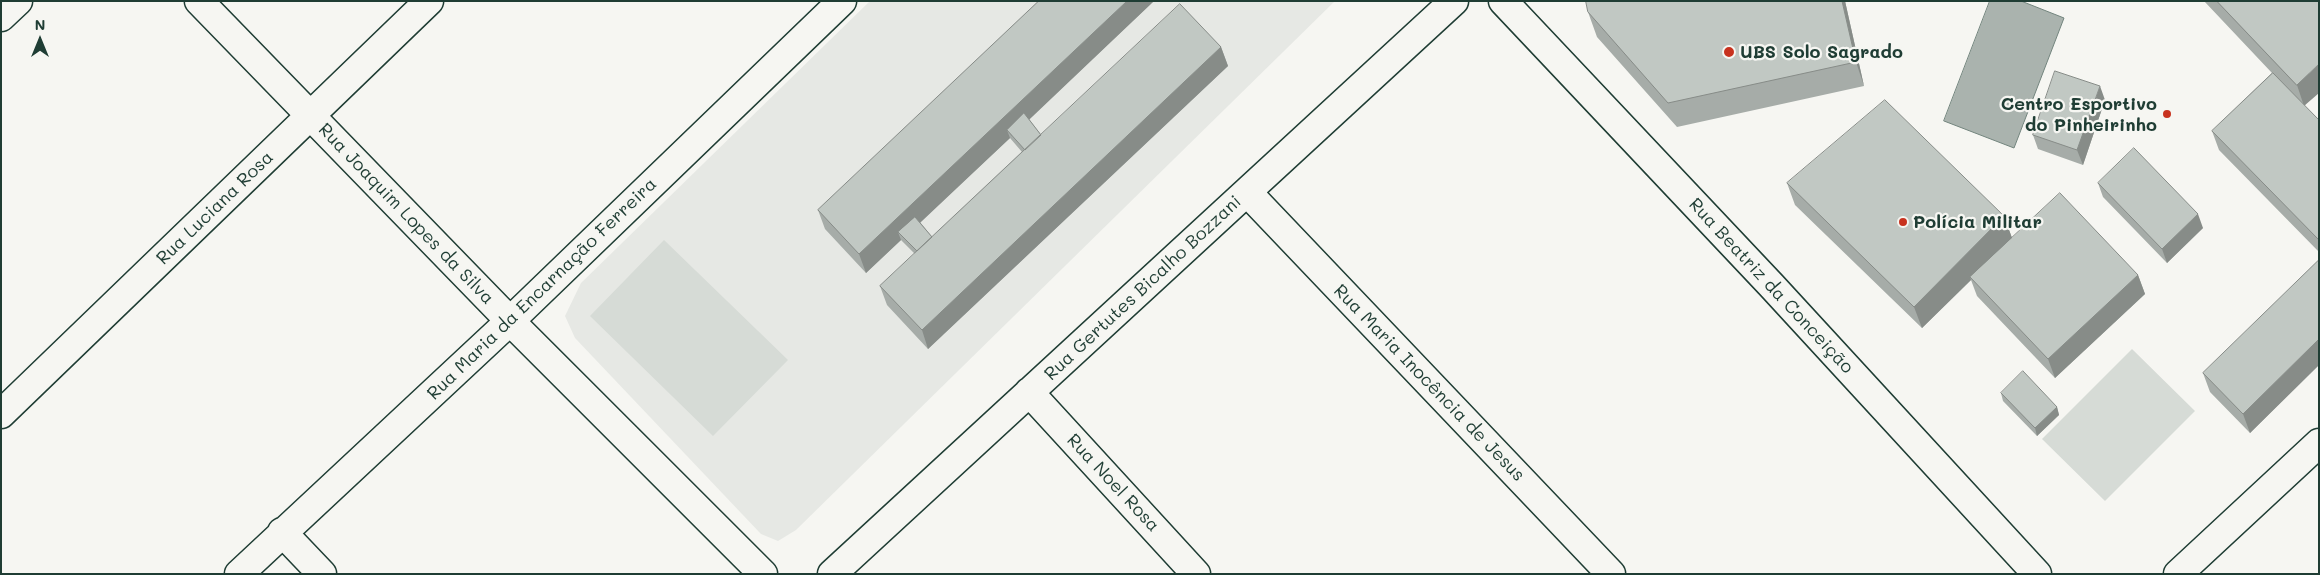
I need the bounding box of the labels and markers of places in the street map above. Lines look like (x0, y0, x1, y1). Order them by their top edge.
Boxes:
place label: UBS Solo Sagrado (1740, 41, 1903, 63)
marker: UBS Solo Sagrado (1722, 45, 1736, 59)
place label: Centro Esportivo do Pinheirinho (2001, 93, 2157, 136)
marker: Centro Esportivo do Pinheirinho (2161, 108, 2173, 120)
place label: Polícia Militar (1913, 211, 2042, 233)
marker: Polícia Militar (1897, 216, 1909, 228)

